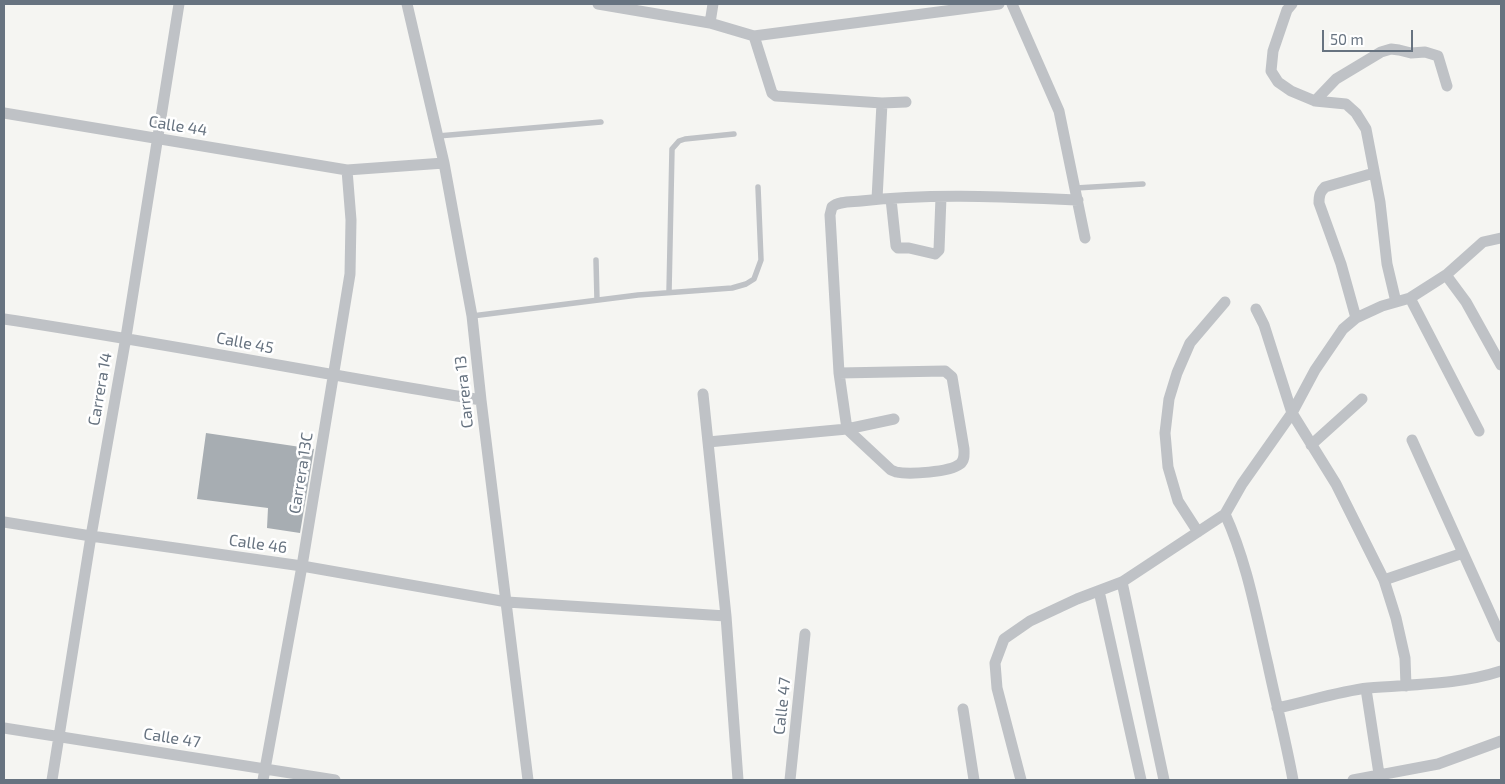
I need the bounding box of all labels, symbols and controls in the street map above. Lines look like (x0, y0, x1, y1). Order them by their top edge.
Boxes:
scale bar (1325, 20, 1416, 52)
text: 50 m (1330, 30, 1364, 48)
street label: Calle 44 (147, 112, 209, 140)
street label: Calle 45 (215, 328, 275, 358)
street label: Carrera 14 (84, 351, 116, 427)
street label: Carrera 13 (451, 355, 477, 429)
street label: Carrera 13C (285, 431, 317, 515)
street label: Calle 46 (228, 530, 288, 558)
street label: Calle 47 (769, 676, 795, 736)
street label: Calle 47 (142, 724, 202, 752)

